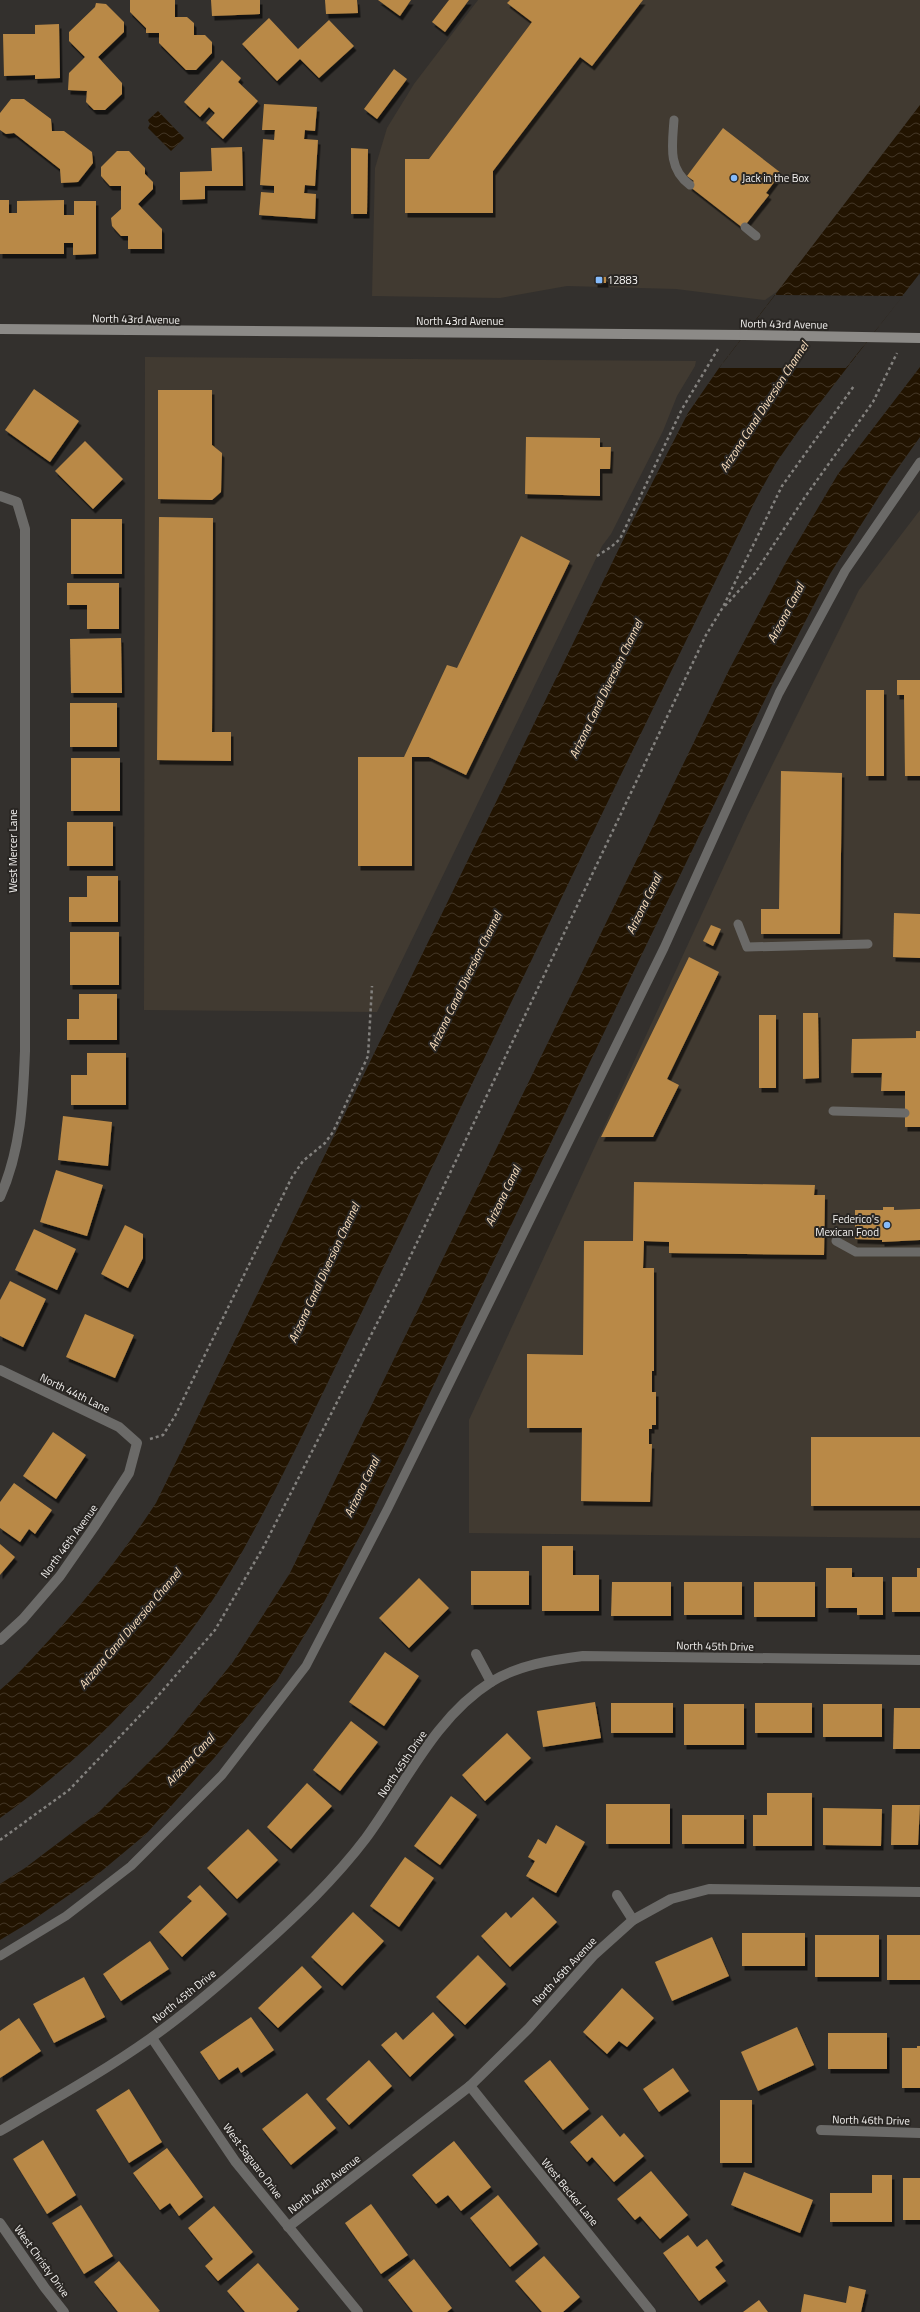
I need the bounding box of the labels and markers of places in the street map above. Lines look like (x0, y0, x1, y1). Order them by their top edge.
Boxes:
place label: Jack in the Box (742, 170, 809, 186)
marker: Jack in the Box (729, 173, 739, 183)
place label: 12883 (607, 272, 638, 288)
marker: 12883 (594, 275, 604, 285)
place label: Federico's Mexican Food (815, 1211, 879, 1240)
marker: Federico's Mexican Food (882, 1220, 892, 1230)

